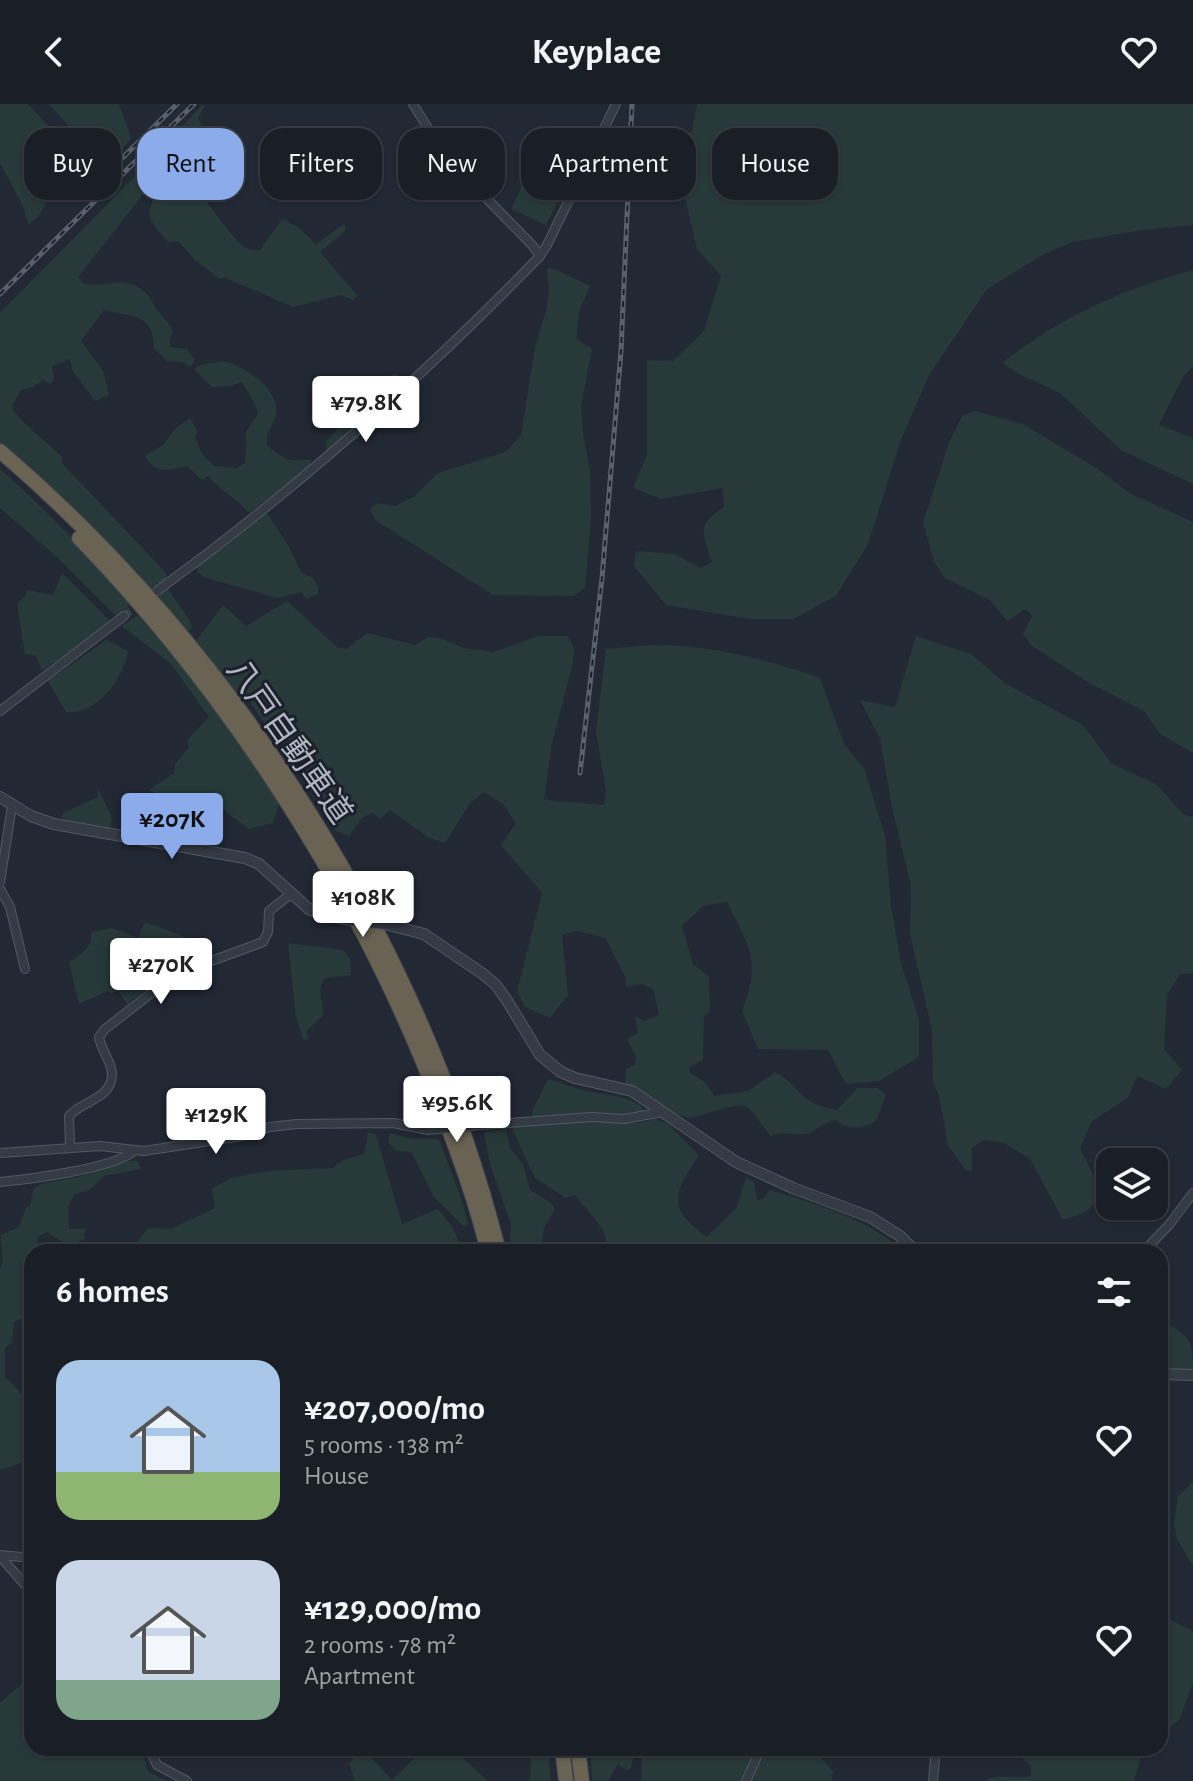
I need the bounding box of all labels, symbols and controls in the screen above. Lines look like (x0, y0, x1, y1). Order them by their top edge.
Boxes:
icon: back (32, 30, 76, 74)
icon: heart (1117, 30, 1161, 74)
text: Keyplace (532, 34, 661, 70)
chip: Buy (24, 128, 121, 200)
chip: Rent (137, 128, 244, 200)
chip: Filters (260, 128, 382, 200)
chip: New (398, 128, 505, 200)
chip: Apartment (521, 128, 696, 200)
chip: House (712, 128, 838, 200)
pin: ¥79.8K (301, 376, 431, 444)
text: ¥79.8K (330, 389, 402, 415)
street label: 八戸自動車道 (221, 653, 359, 829)
pin: ¥207K (116, 793, 228, 861)
text: ¥207K (139, 806, 205, 832)
pin: ¥108K (307, 871, 419, 939)
text: ¥108K (331, 884, 395, 910)
pin: ¥270K (105, 938, 217, 1006)
text: ¥270K (128, 951, 194, 977)
pin: ¥95.6K (392, 1076, 522, 1144)
pin: ¥129K (160, 1088, 272, 1156)
text: ¥95.6K (421, 1089, 493, 1115)
text: ¥129K (184, 1101, 248, 1127)
map controls (1096, 1148, 1168, 1220)
button: layers (1096, 1148, 1168, 1220)
icon: filters (1092, 1270, 1136, 1314)
text: 6 homes (56, 1275, 169, 1309)
icon: home (120, 1392, 216, 1488)
text: ¥207,000/mo (304, 1392, 485, 1426)
icon: heart (1092, 1418, 1136, 1462)
text: 5 rooms · 138 m² (304, 1432, 464, 1458)
text: House (304, 1463, 369, 1489)
icon: home (120, 1592, 216, 1688)
text: ¥129,000/mo (304, 1592, 481, 1626)
icon: heart (1092, 1618, 1136, 1662)
text: 2 rooms · 78 m² (304, 1632, 456, 1658)
text: Apartment (304, 1663, 415, 1689)

